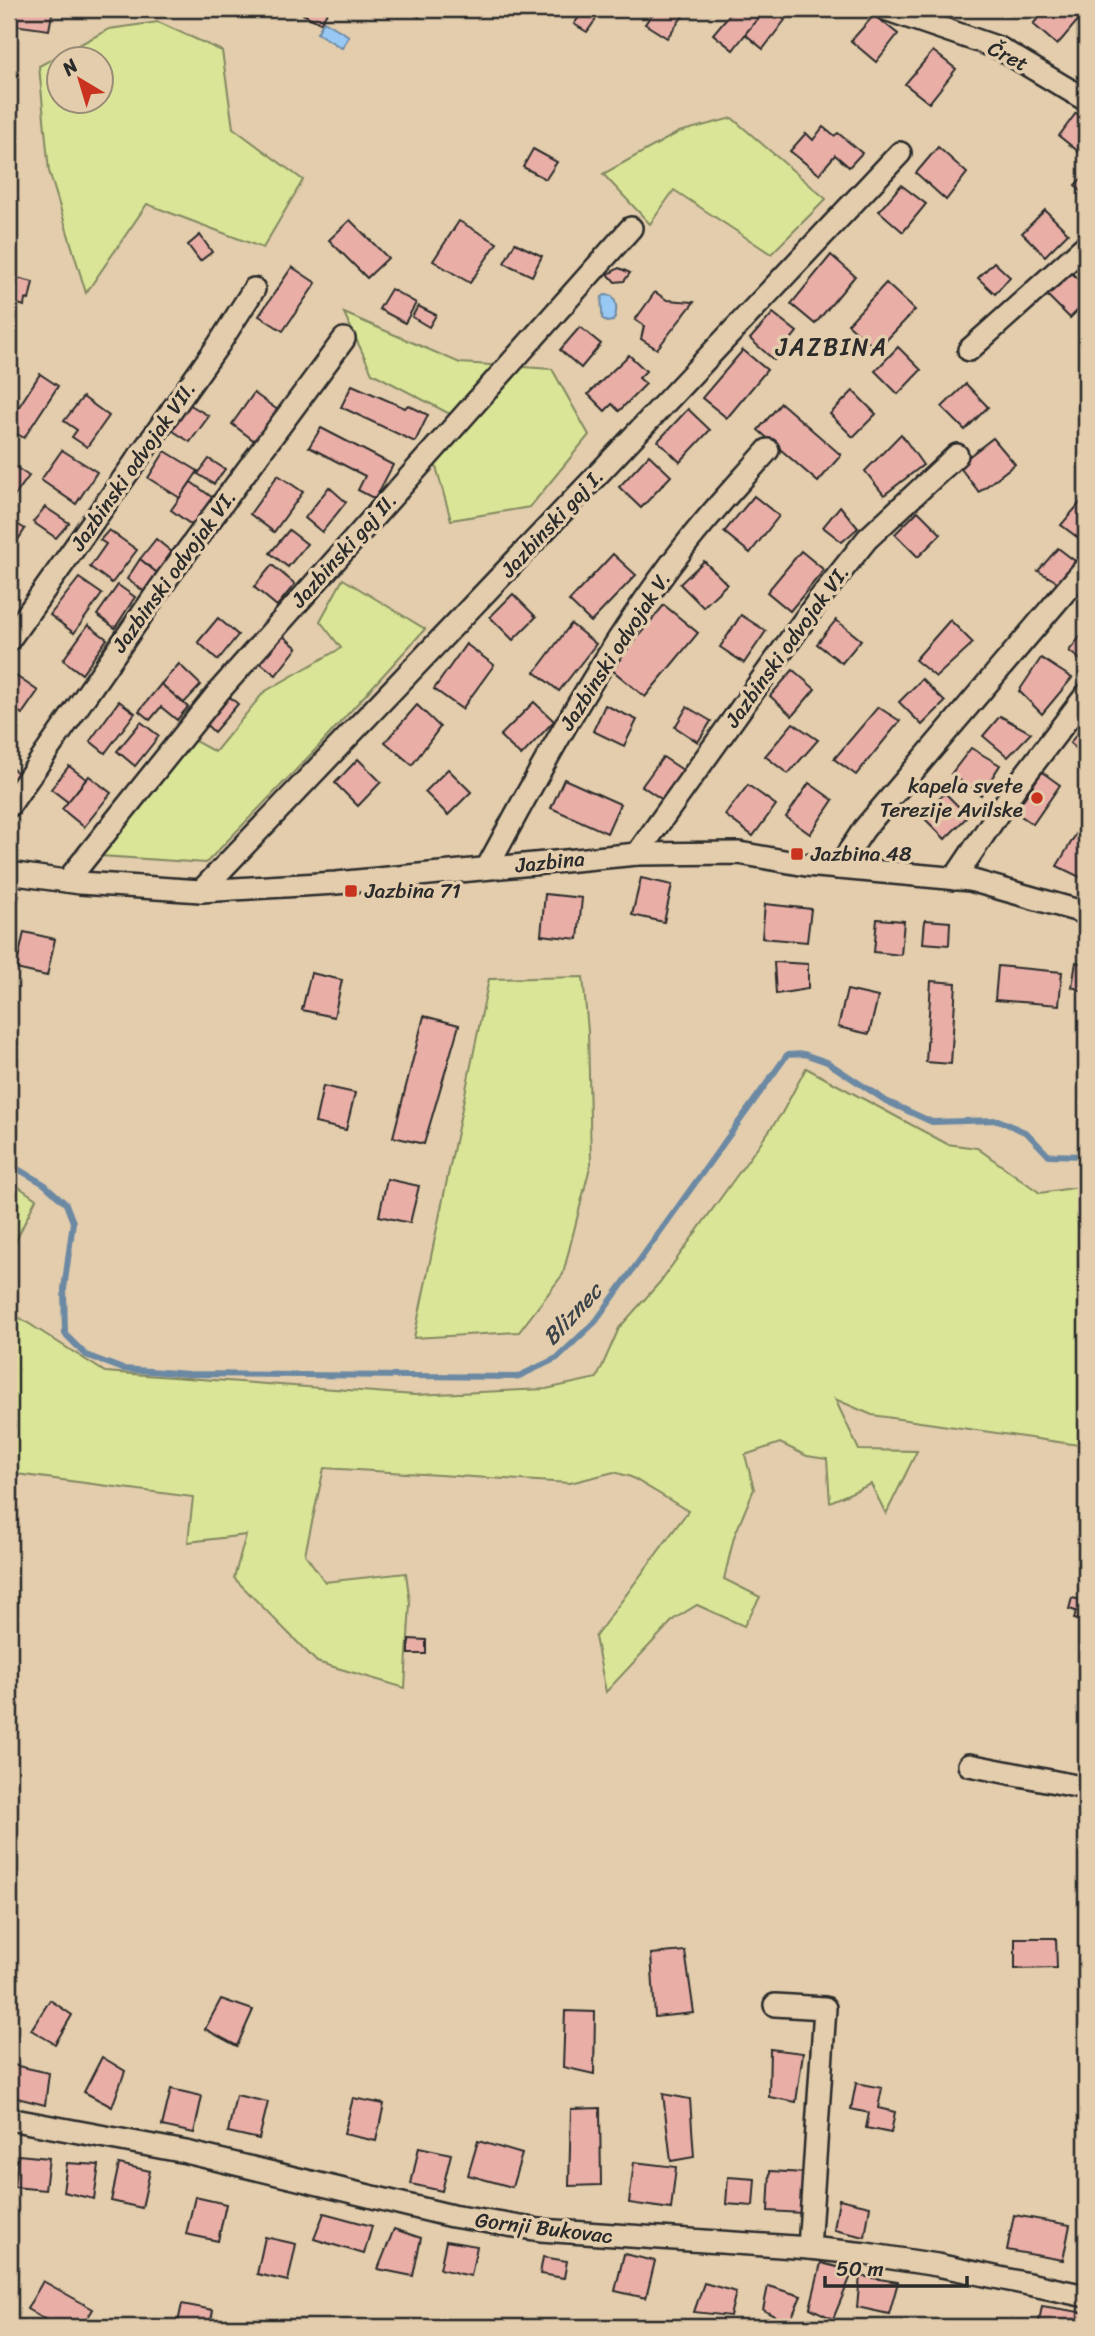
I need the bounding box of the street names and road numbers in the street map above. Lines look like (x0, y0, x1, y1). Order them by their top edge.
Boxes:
street label: Čret (981, 30, 1035, 82)
street label: Jazbinski odvojak VII. (59, 373, 206, 560)
street label: Jazbinski gaj I. (490, 459, 613, 587)
street label: Jazbinski odvojak VI. (101, 481, 246, 662)
street label: Jazbinski gaj II. (281, 483, 407, 617)
street label: Jazbinski odvojak VI. (714, 556, 859, 737)
street label: Jazbinski odvojak V. (548, 564, 681, 739)
street label: Jazbina (513, 839, 587, 885)
street label: Gornji Bukovac (473, 2201, 615, 2255)

